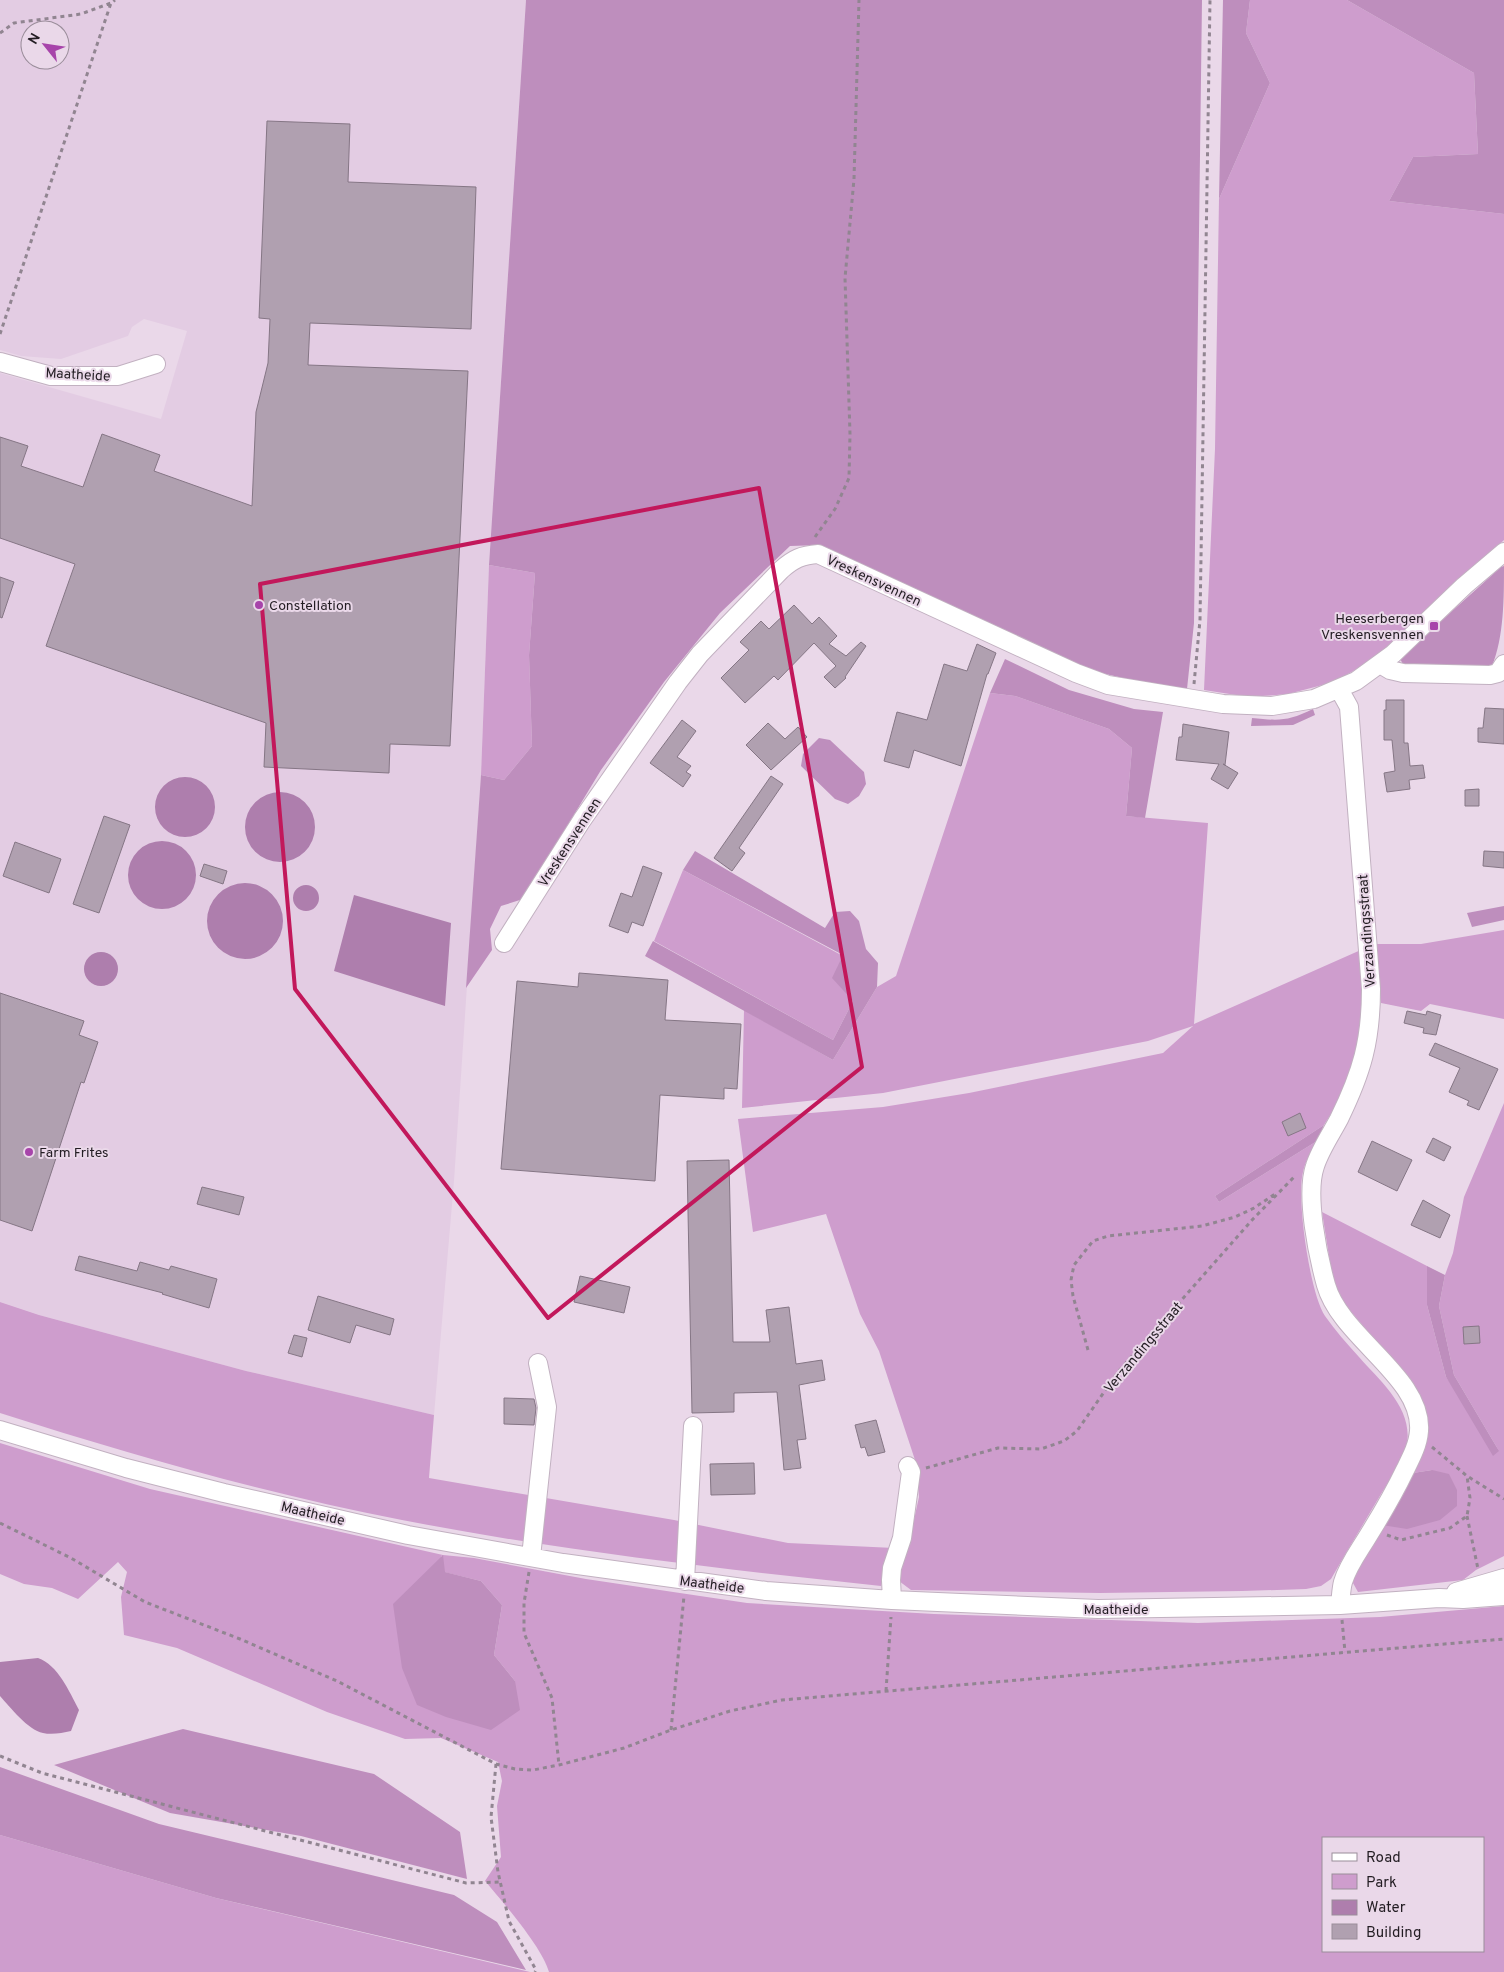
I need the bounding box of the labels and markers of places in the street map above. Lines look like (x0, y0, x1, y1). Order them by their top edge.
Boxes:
place label: Constellation (269, 598, 352, 615)
marker: Constellation (253, 599, 265, 611)
place label: Heeserbergen Vreskensvennen (1321, 611, 1424, 644)
marker: Heeserbergen Vreskensvennen (1428, 620, 1440, 632)
place label: Farm Frites (39, 1145, 109, 1162)
marker: Farm Frites (23, 1146, 35, 1158)

